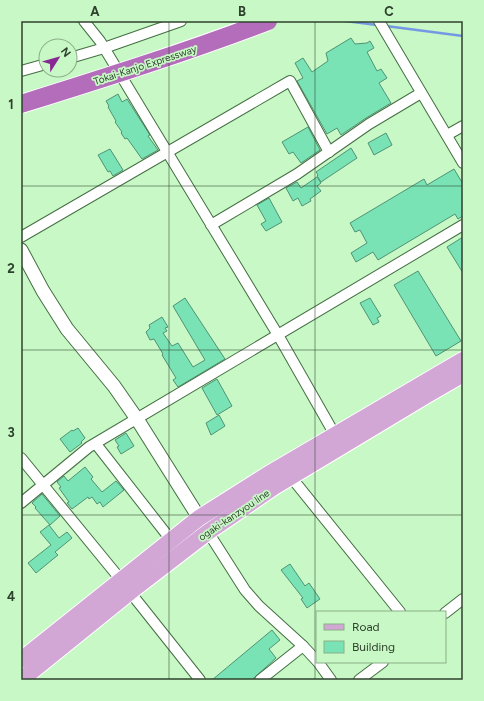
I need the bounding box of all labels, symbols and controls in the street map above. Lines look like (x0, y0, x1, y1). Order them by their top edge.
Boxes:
text: A (90, 4, 100, 19)
text: B (238, 4, 246, 19)
text: C (384, 4, 394, 19)
north arrow (38, 38, 78, 78)
street label: Tokai-Kanjo Expressway (92, 42, 199, 88)
text: N (58, 45, 73, 60)
text: 1 (8, 97, 14, 112)
text: 2 (7, 261, 15, 276)
text: 3 (7, 425, 15, 440)
street label: ogaki-kanzyou line (196, 486, 272, 544)
text: 4 (7, 589, 15, 604)
legend (316, 611, 446, 663)
text: Road (352, 620, 380, 634)
text: Building (352, 640, 395, 654)

